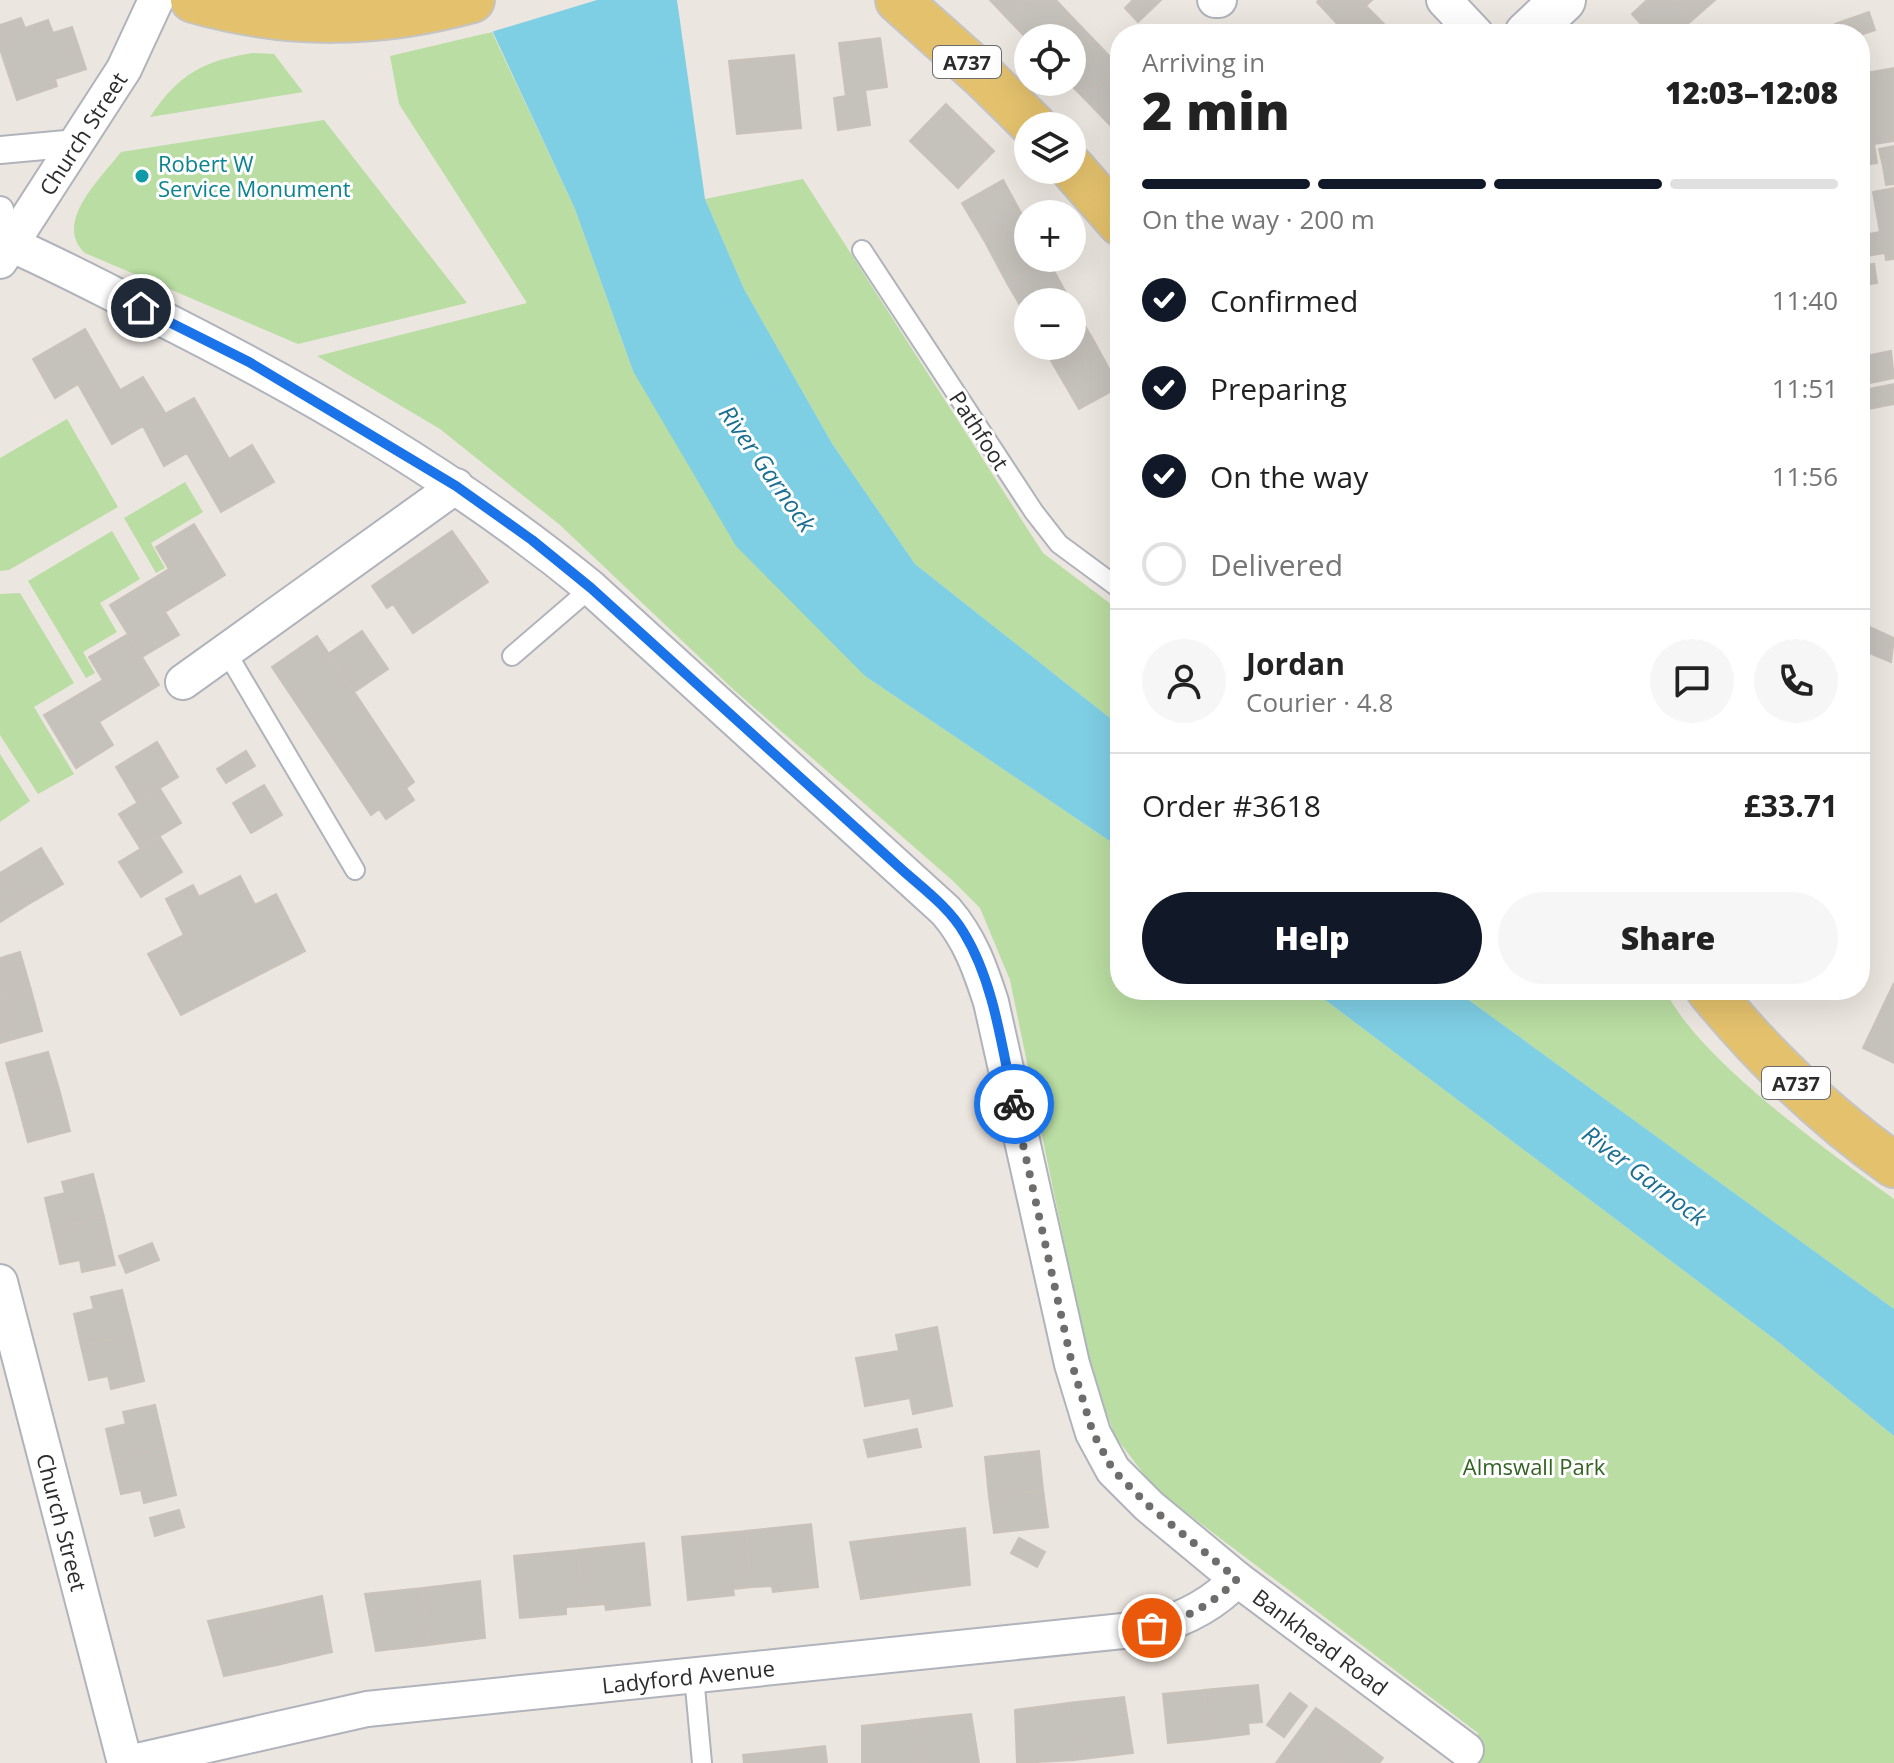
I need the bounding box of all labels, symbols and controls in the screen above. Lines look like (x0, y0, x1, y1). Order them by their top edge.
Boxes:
map controls (1014, 24, 1086, 360)
button: locate (1014, 24, 1086, 96)
text: Arriving in (1142, 44, 1265, 80)
road number: A737 (933, 46, 1001, 78)
street label: Church Street (32, 66, 133, 201)
text: 12:03–12:08 (1665, 72, 1838, 113)
text: 2 min (1142, 74, 1290, 145)
button: layers (1014, 112, 1086, 184)
place label: Robert W Service Monument (158, 148, 351, 203)
marker: Robert W Service Monument (133, 167, 151, 185)
button: + (1014, 200, 1086, 272)
text: On the way · 200 m (1142, 201, 1375, 237)
pin (107, 274, 175, 342)
icon: check (1142, 278, 1186, 322)
text: Confirmed (1210, 280, 1358, 321)
text: 11:40 (1772, 282, 1838, 318)
icon: home (119, 286, 163, 330)
button: − (1014, 288, 1086, 360)
icon: check (1142, 366, 1186, 410)
text: Preparing (1210, 368, 1347, 409)
text: 11:51 (1772, 370, 1838, 406)
street label: Pathfoot (943, 385, 1017, 475)
water label: River Garnock (712, 398, 825, 539)
icon: check (1142, 454, 1186, 498)
text: On the way (1210, 456, 1368, 497)
text: 11:56 (1772, 458, 1838, 494)
text: Delivered (1210, 544, 1343, 585)
button: person (1142, 639, 1226, 723)
button: chat (1650, 639, 1734, 723)
button: phone (1754, 639, 1838, 723)
text: Jordan (1246, 643, 1345, 684)
text: Courier · 4.8 (1246, 684, 1393, 720)
text: Order #3618 (1142, 785, 1321, 826)
text: £33.71 (1744, 785, 1838, 826)
button: Help (1142, 892, 1482, 984)
button: Share (1498, 892, 1838, 984)
courier (974, 1064, 1054, 1144)
road number: A737 (1762, 1067, 1830, 1099)
icon: bike (992, 1082, 1036, 1126)
water label: River Garnock (1576, 1117, 1715, 1233)
street label: Church Street (30, 1450, 95, 1594)
park label: Almswall Park (1463, 1451, 1606, 1481)
street label: Bankhead Road (1247, 1581, 1394, 1702)
pin (1118, 1594, 1186, 1662)
icon: bag (1130, 1606, 1174, 1650)
street label: Ladyford Avenue (600, 1652, 776, 1700)

